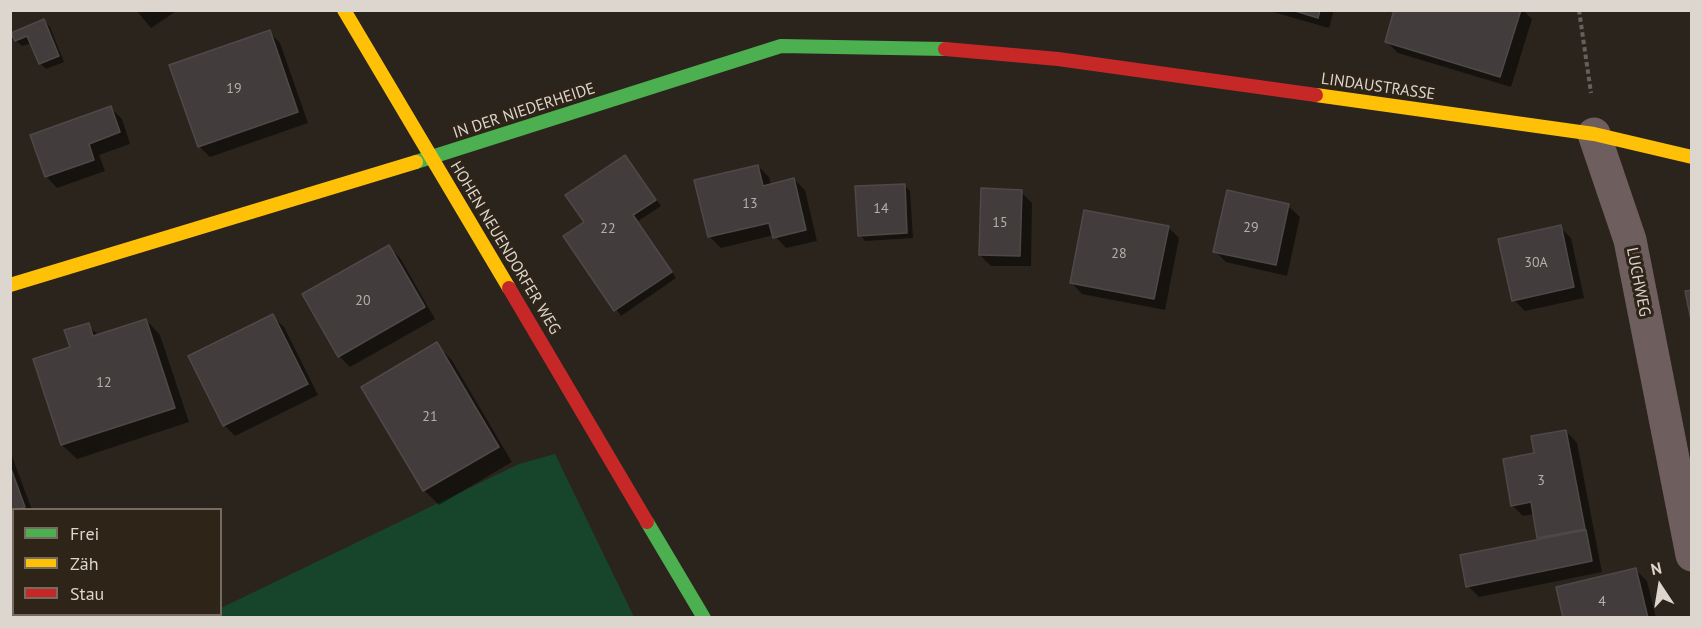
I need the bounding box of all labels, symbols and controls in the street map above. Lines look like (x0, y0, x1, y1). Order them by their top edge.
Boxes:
street label: LINDAUSTRASSE (1320, 69, 1436, 105)
street label: IN DER NIEDERHEIDE (451, 79, 597, 143)
house number: 19 (226, 81, 242, 97)
street label: HOHEN NEUENDORFER WEG (446, 158, 564, 338)
house number: 13 (742, 196, 758, 212)
house number: 14 (873, 201, 889, 217)
house number: 15 (992, 215, 1008, 231)
house number: 29 (1243, 220, 1259, 236)
house number: 22 (600, 221, 616, 237)
house number: 28 (1111, 246, 1127, 262)
street label: LUCHWEG (1622, 246, 1654, 318)
house number: 30A (1524, 255, 1548, 271)
house number: 20 (355, 293, 371, 309)
house number: 12 (96, 375, 112, 391)
house number: 21 (422, 409, 438, 425)
house number: 3 (1537, 473, 1545, 489)
legend (12, 508, 222, 616)
text: Frei (70, 522, 99, 545)
text: Zäh (70, 552, 99, 575)
north arrow (1630, 556, 1690, 616)
text: N (1649, 558, 1663, 579)
text: Stau (70, 582, 104, 605)
house number: 4 (1598, 594, 1606, 610)

